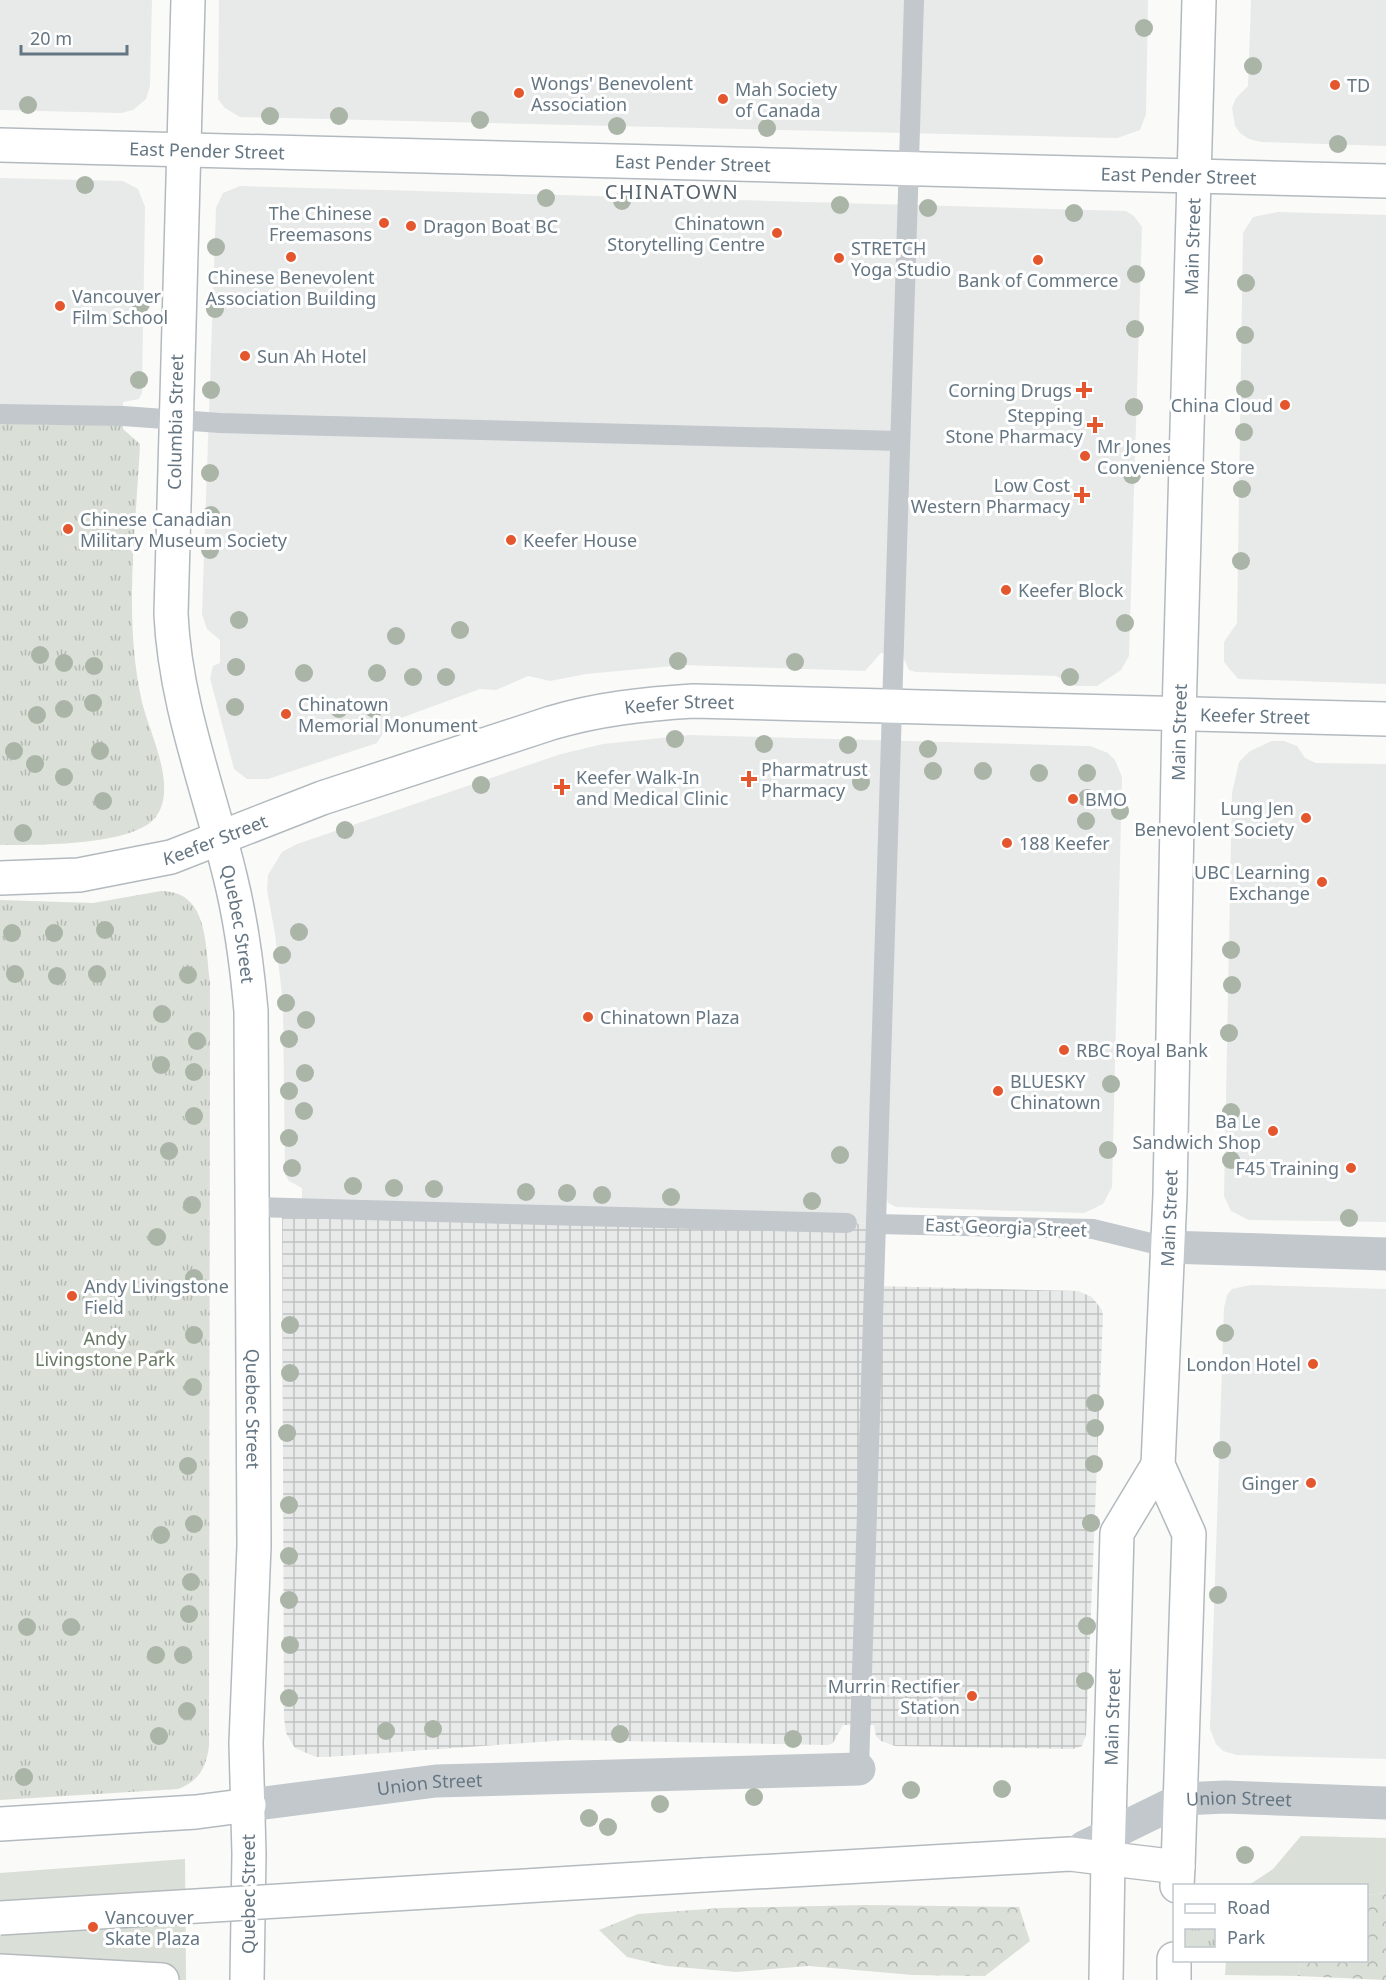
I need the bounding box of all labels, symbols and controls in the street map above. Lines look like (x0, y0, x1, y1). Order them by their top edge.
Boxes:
scale bar (21, 18, 128, 56)
text: 20 m (30, 26, 72, 50)
place label: Wongs' Benevolent Association (531, 71, 694, 116)
place label: TD (1347, 73, 1370, 97)
place label: Mah Society of Canada (735, 77, 838, 122)
marker: TD (1328, 78, 1342, 92)
marker: Wongs' Benevolent Association (512, 86, 526, 100)
marker: Mah Society of Canada (716, 92, 730, 106)
street label: East Pender Street (129, 136, 286, 164)
street label: East Pender Street (615, 149, 771, 177)
street label: East Pender Street (1100, 162, 1257, 190)
district label: CHINATOWN (605, 178, 739, 205)
street label: Main Street (1179, 197, 1205, 295)
place label: The Chinese Freemasons (269, 201, 372, 246)
place label: Chinatown Storytelling Centre (607, 211, 765, 256)
place label: Dragon Boat BC (423, 214, 558, 238)
marker: The Chinese Freemasons (377, 216, 391, 230)
marker: Dragon Boat BC (404, 219, 418, 233)
marker: Chinatown Storytelling Centre (770, 226, 784, 240)
place label: STRETCH Yoga Studio (851, 236, 951, 281)
marker: Chinese Benevolent Association Building (284, 250, 298, 264)
marker: STRETCH Yoga Studio (832, 251, 846, 265)
marker: Bank of Commerce (1031, 253, 1045, 267)
place label: Chinese Benevolent Association Building (206, 265, 376, 310)
place label: Bank of Commerce (958, 268, 1118, 292)
place label: Vancouver Film School (72, 284, 168, 329)
marker: Vancouver Film School (53, 299, 67, 313)
place label: Sun Ah Hotel (257, 344, 367, 368)
marker: Sun Ah Hotel (238, 349, 252, 363)
street label: Columbia Street (162, 354, 188, 490)
place label: Corning Drugs (948, 378, 1072, 402)
marker: Corning Drugs (1077, 383, 1091, 397)
place label: China Cloud (1171, 393, 1273, 417)
marker: China Cloud (1278, 398, 1292, 412)
place label: Stepping Stone Pharmacy (945, 403, 1084, 448)
marker: Stepping Stone Pharmacy (1088, 418, 1102, 432)
place label: Mr Jones Convenience Store (1097, 434, 1255, 479)
marker: Mr Jones Convenience Store (1078, 449, 1092, 463)
place label: Low Cost Western Pharmacy (911, 473, 1071, 518)
marker: Low Cost Western Pharmacy (1075, 488, 1089, 502)
place label: Chinese Canadian Military Museum Society (80, 507, 288, 552)
marker: Chinese Canadian Military Museum Society (61, 522, 75, 536)
place label: Keefer House (523, 528, 637, 552)
marker: Keefer House (504, 533, 518, 547)
place label: Keefer Block (1018, 578, 1124, 602)
marker: Keefer Block (999, 583, 1013, 597)
street label: Main Street (1166, 683, 1192, 781)
street label: Keefer Street (623, 689, 735, 719)
place label: Chinatown Memorial Monument (298, 692, 478, 737)
street label: Keefer Street (1200, 702, 1311, 729)
marker: Chinatown Memorial Monument (279, 707, 293, 721)
place label: Pharmatrust Pharmacy (761, 757, 868, 802)
place label: Keefer Walk-In and Medical Clinic (576, 765, 729, 810)
marker: Pharmatrust Pharmacy (742, 772, 756, 786)
marker: Keefer Walk-In and Medical Clinic (553, 778, 571, 796)
place label: BMO (1085, 787, 1127, 811)
marker: BMO (1066, 792, 1080, 806)
place label: Lung Jen Benevolent Society (1134, 796, 1295, 841)
street label: Keefer Street (161, 808, 271, 870)
marker: Lung Jen Benevolent Society (1299, 811, 1313, 825)
place label: 188 Keefer (1019, 831, 1110, 855)
marker: 188 Keefer (1000, 836, 1014, 850)
place label: UBC Learning Exchange (1194, 860, 1310, 905)
street label: Quebec Street (216, 862, 260, 985)
marker: UBC Learning Exchange (1315, 875, 1329, 889)
place label: Chinatown Plaza (600, 1005, 740, 1029)
marker: Chinatown Plaza (581, 1010, 595, 1024)
place label: RBC Royal Bank (1076, 1038, 1208, 1062)
marker: RBC Royal Bank (1057, 1043, 1071, 1057)
place label: BLUESKY Chinatown (1010, 1069, 1101, 1114)
marker: BLUESKY Chinatown (991, 1084, 1005, 1098)
place label: Ba Le Sandwich Shop (1133, 1109, 1261, 1154)
marker: Ba Le Sandwich Shop (1266, 1124, 1280, 1138)
place label: F45 Training (1236, 1156, 1339, 1180)
marker: F45 Training (1344, 1161, 1358, 1175)
street label: Main Street (1155, 1169, 1182, 1267)
street label: East Georgia Street (925, 1212, 1088, 1242)
place label: Andy Livingstone Field (84, 1274, 229, 1319)
marker: Andy Livingstone Field (65, 1289, 79, 1303)
park label: Andy Livingstone Park (35, 1326, 175, 1371)
street label: Quebec Street (241, 1349, 266, 1470)
place label: London Hotel (1186, 1352, 1301, 1376)
marker: London Hotel (1306, 1357, 1320, 1371)
place label: Ginger (1241, 1471, 1300, 1495)
marker: Ginger (1304, 1476, 1318, 1490)
street label: Main Street (1099, 1668, 1125, 1766)
place label: Murrin Rectifier Station (828, 1674, 961, 1719)
marker: Murrin Rectifier Station (965, 1689, 979, 1703)
street label: Union Street (375, 1768, 483, 1800)
street label: Union Street (1185, 1785, 1293, 1811)
street label: Quebec Street (236, 1833, 260, 1954)
legend (1173, 1884, 1368, 1962)
text: Road (1227, 1895, 1270, 1919)
place label: Vancouver Skate Plaza (105, 1905, 200, 1950)
marker: Vancouver Skate Plaza (86, 1920, 100, 1934)
text: Park (1227, 1925, 1265, 1949)

